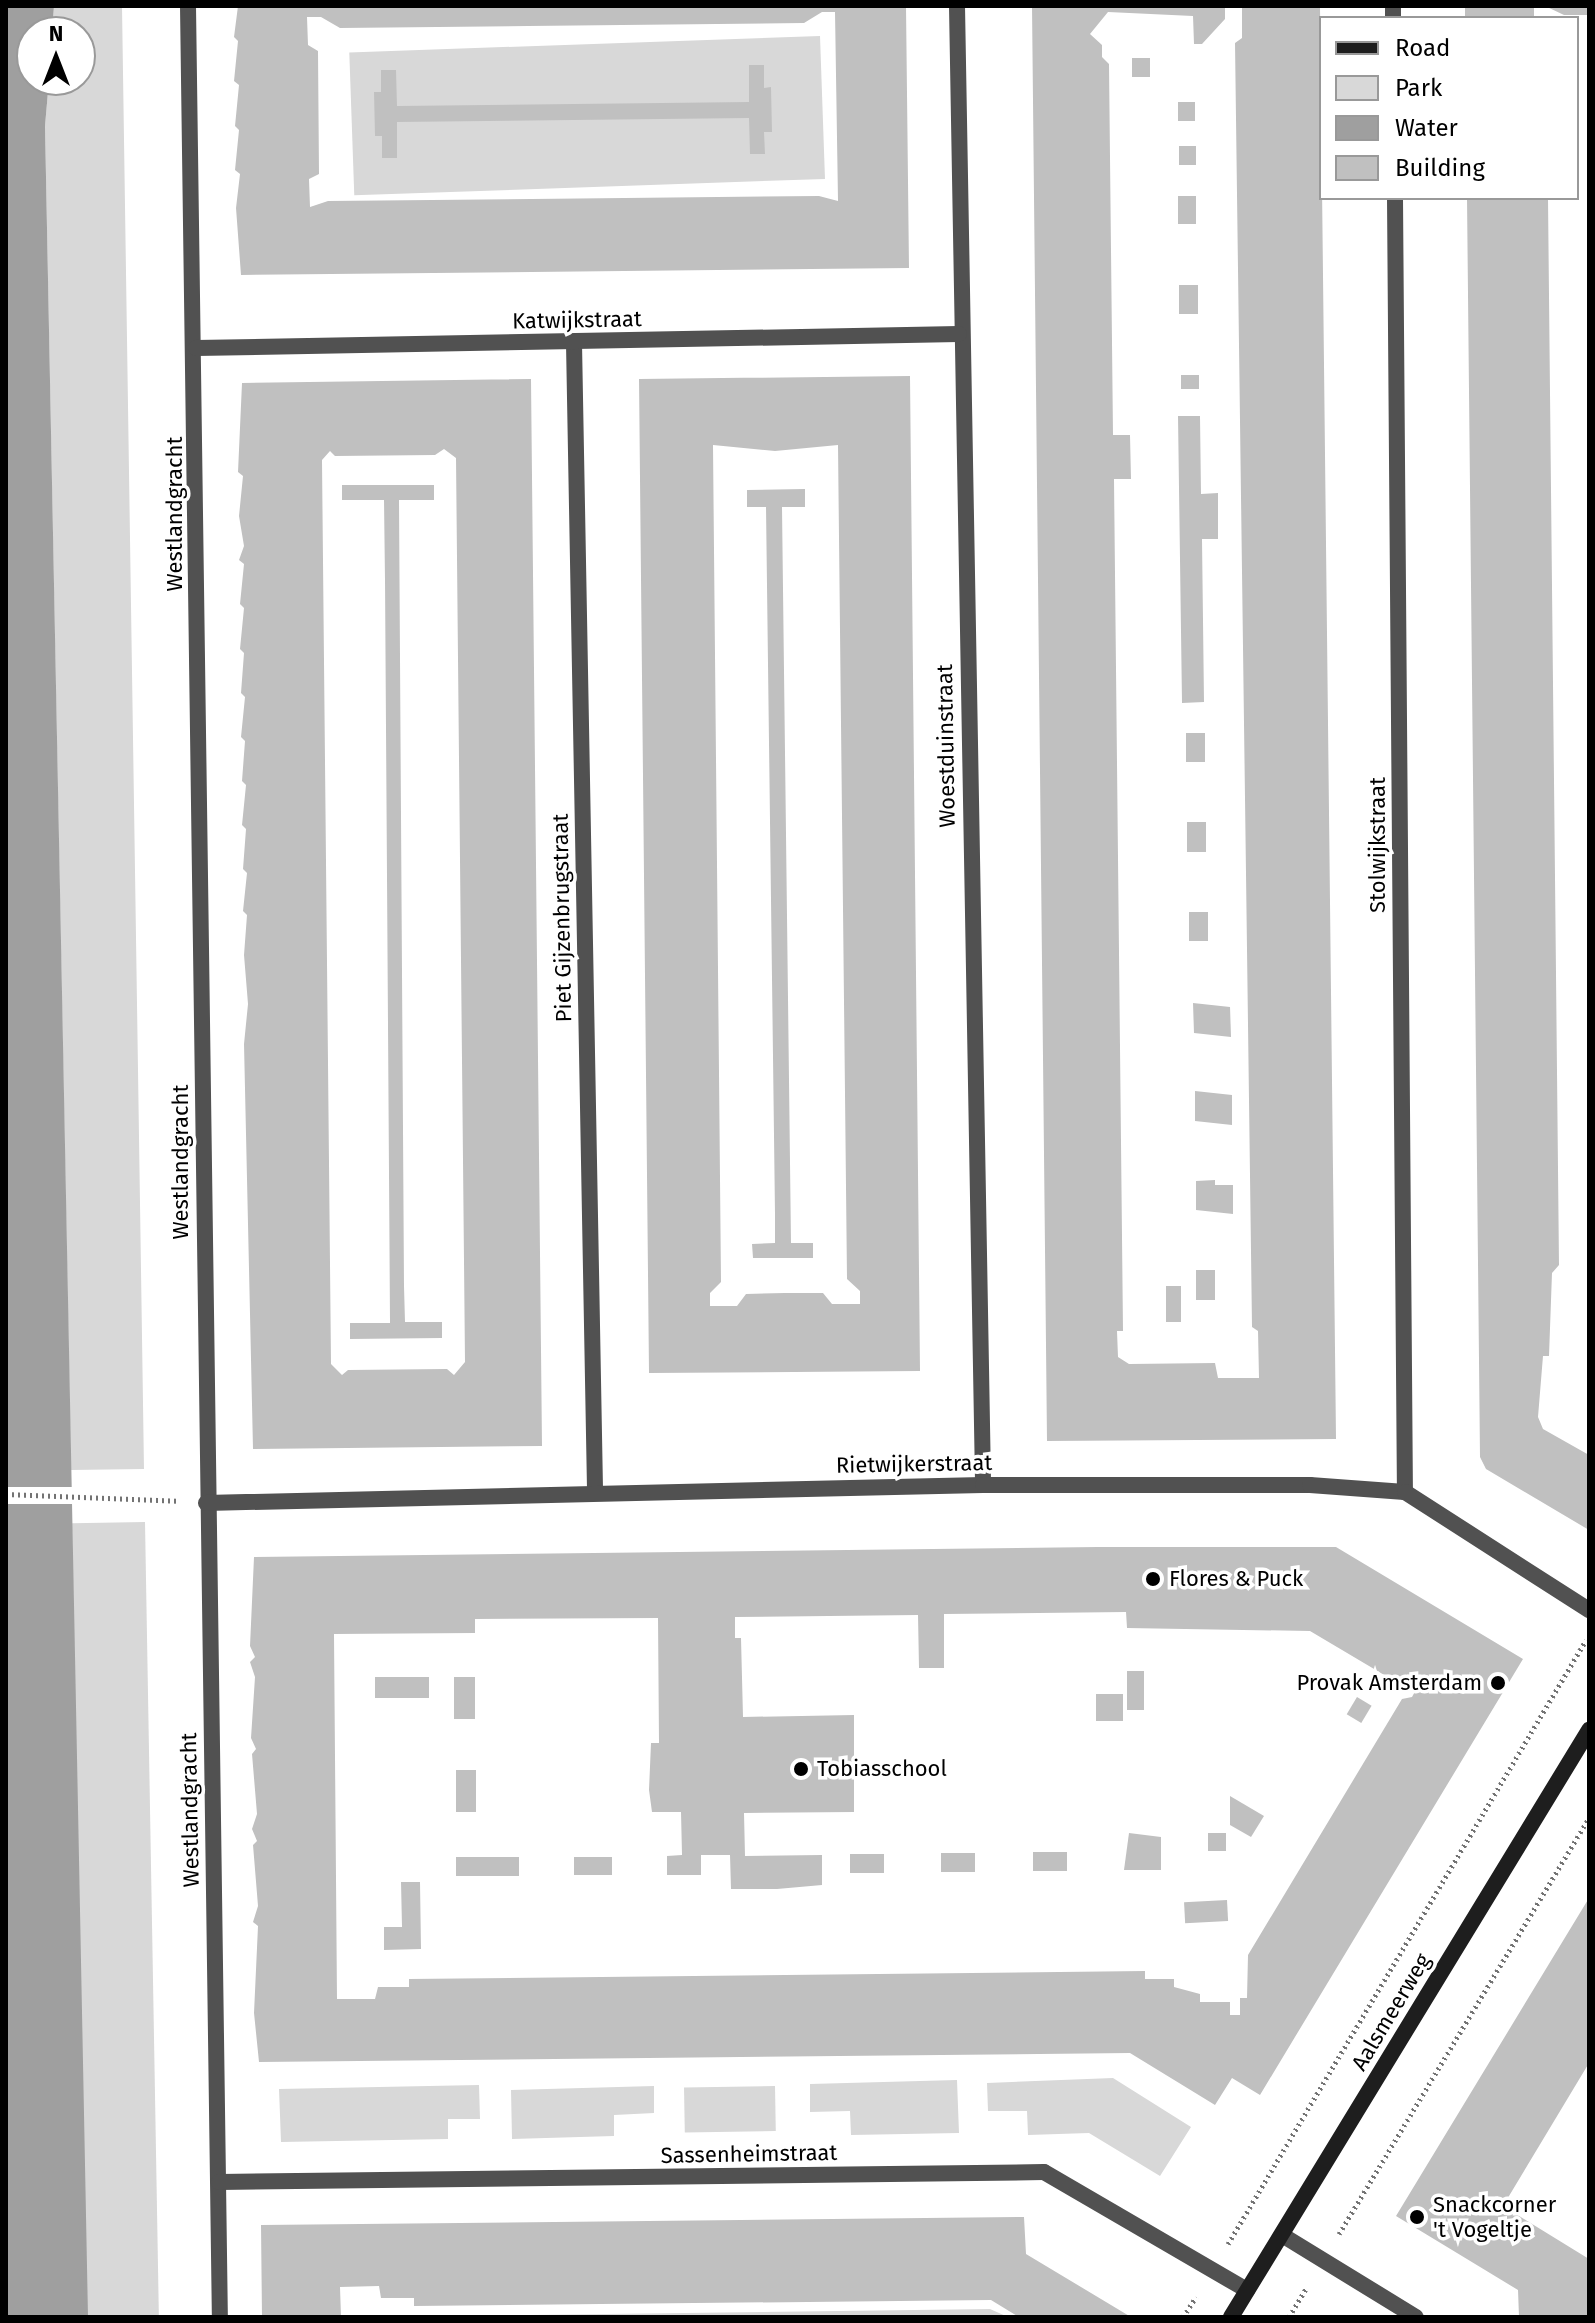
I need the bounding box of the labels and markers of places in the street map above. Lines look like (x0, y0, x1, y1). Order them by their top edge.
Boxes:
place label: Flores & Puck (1169, 1566, 1303, 1592)
marker: Flores & Puck (1144, 1570, 1162, 1588)
place label: Provak Amsterdam (1296, 1670, 1482, 1696)
marker: Provak Amsterdam (1489, 1674, 1507, 1692)
place label: Tobiasschool (817, 1756, 947, 1782)
marker: Tobiasschool (792, 1760, 810, 1778)
place label: Snackcorner 't Vogeltje (1433, 2191, 1556, 2242)
marker: Snackcorner 't Vogeltje (1408, 2208, 1426, 2226)

